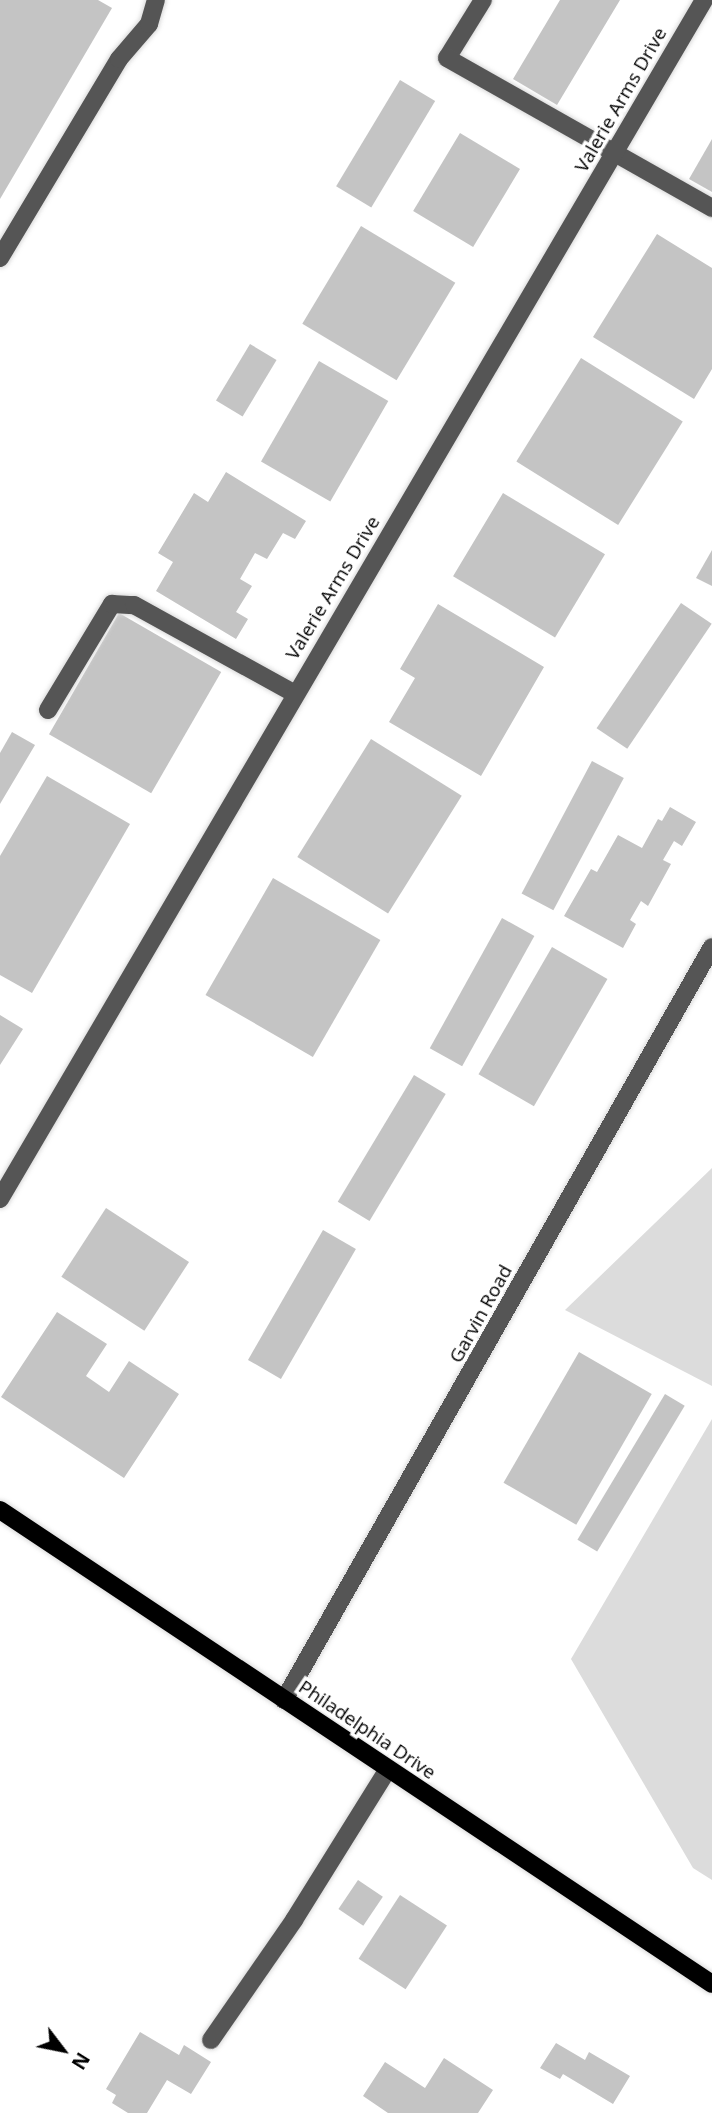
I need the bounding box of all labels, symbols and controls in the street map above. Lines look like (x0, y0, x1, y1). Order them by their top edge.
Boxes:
street label: Valerie Arms Drive (570, 24, 672, 176)
street label: Valerie Arms Drive (281, 512, 385, 664)
street label: Garvin Road (445, 1261, 517, 1367)
street label: Philadelphia Drive (294, 1676, 440, 1784)
north arrow (28, 2015, 98, 2085)
text: N (66, 2048, 96, 2075)

